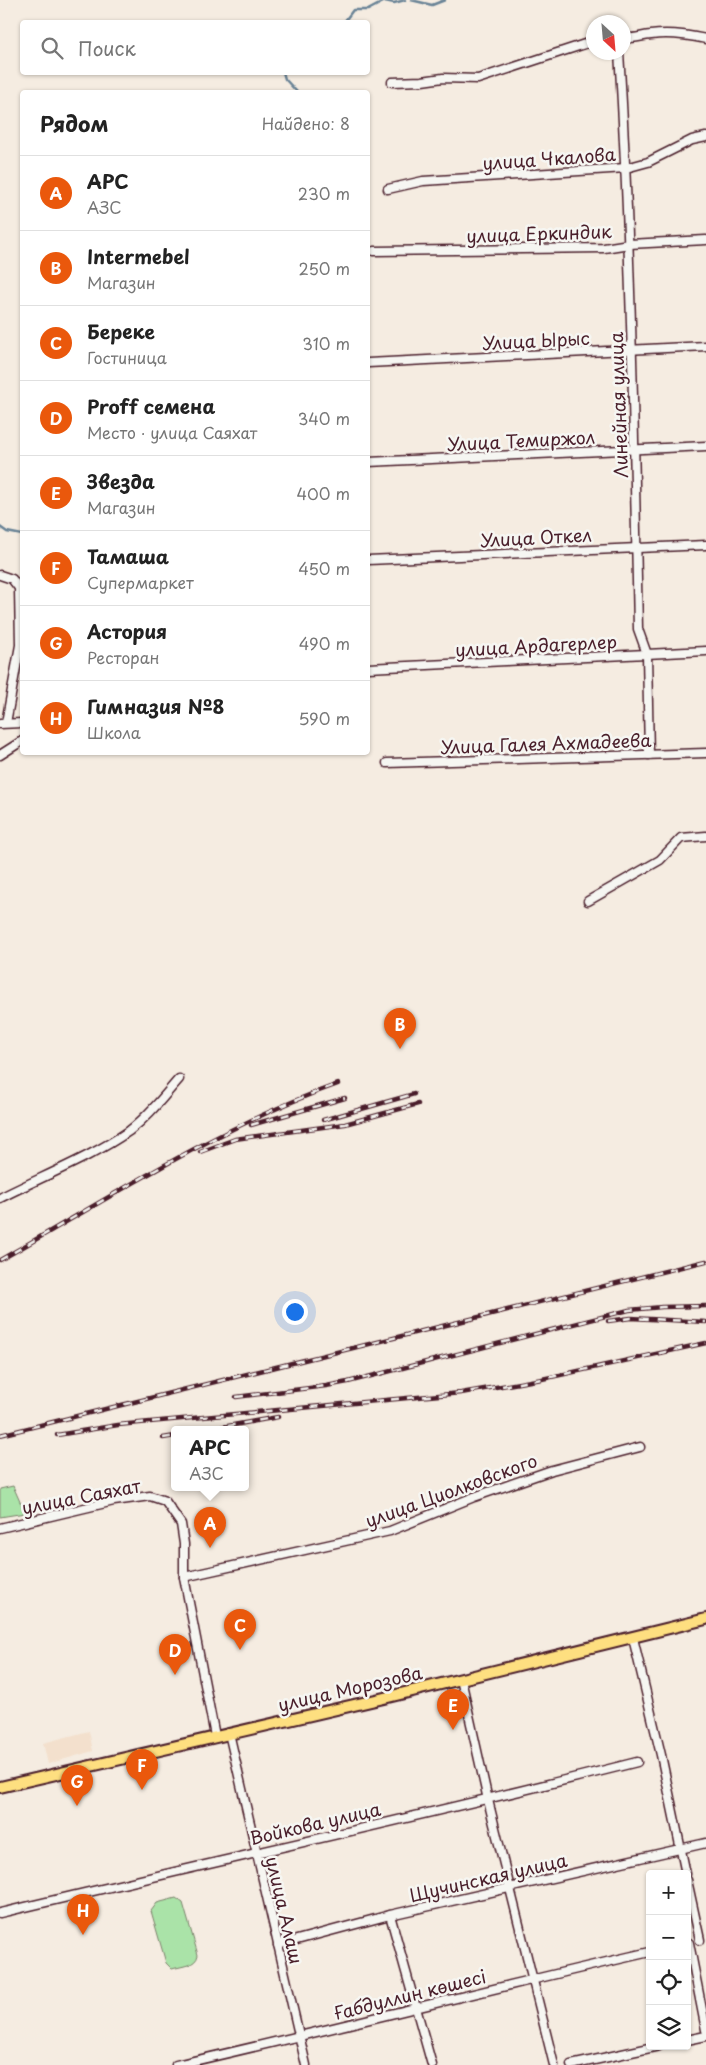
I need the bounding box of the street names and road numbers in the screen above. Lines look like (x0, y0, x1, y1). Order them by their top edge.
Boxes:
street label: улица Чкалова (481, 140, 617, 176)
street label: улица Еркиндик (466, 217, 612, 249)
street label: Улица Ырыс (482, 324, 590, 356)
street label: Линейная улица (602, 331, 634, 479)
street label: Улица Темиржол (446, 423, 596, 457)
street label: Улица Откел (480, 521, 592, 553)
street label: улица Ардагерлер (454, 627, 618, 663)
street label: Улица Галея Ахмадеева (440, 726, 653, 760)
street label: улица Циолковского (361, 1446, 541, 1534)
street label: улица Саяхат (19, 1471, 143, 1521)
street label: улица Морозова (275, 1658, 426, 1718)
street label: Войкова улица (247, 1795, 384, 1851)
street label: Щучинская улица (406, 1846, 570, 1908)
street label: улица Алаш (260, 1853, 310, 1967)
street label: Ғабдуллин көшесі (331, 1962, 489, 2026)

